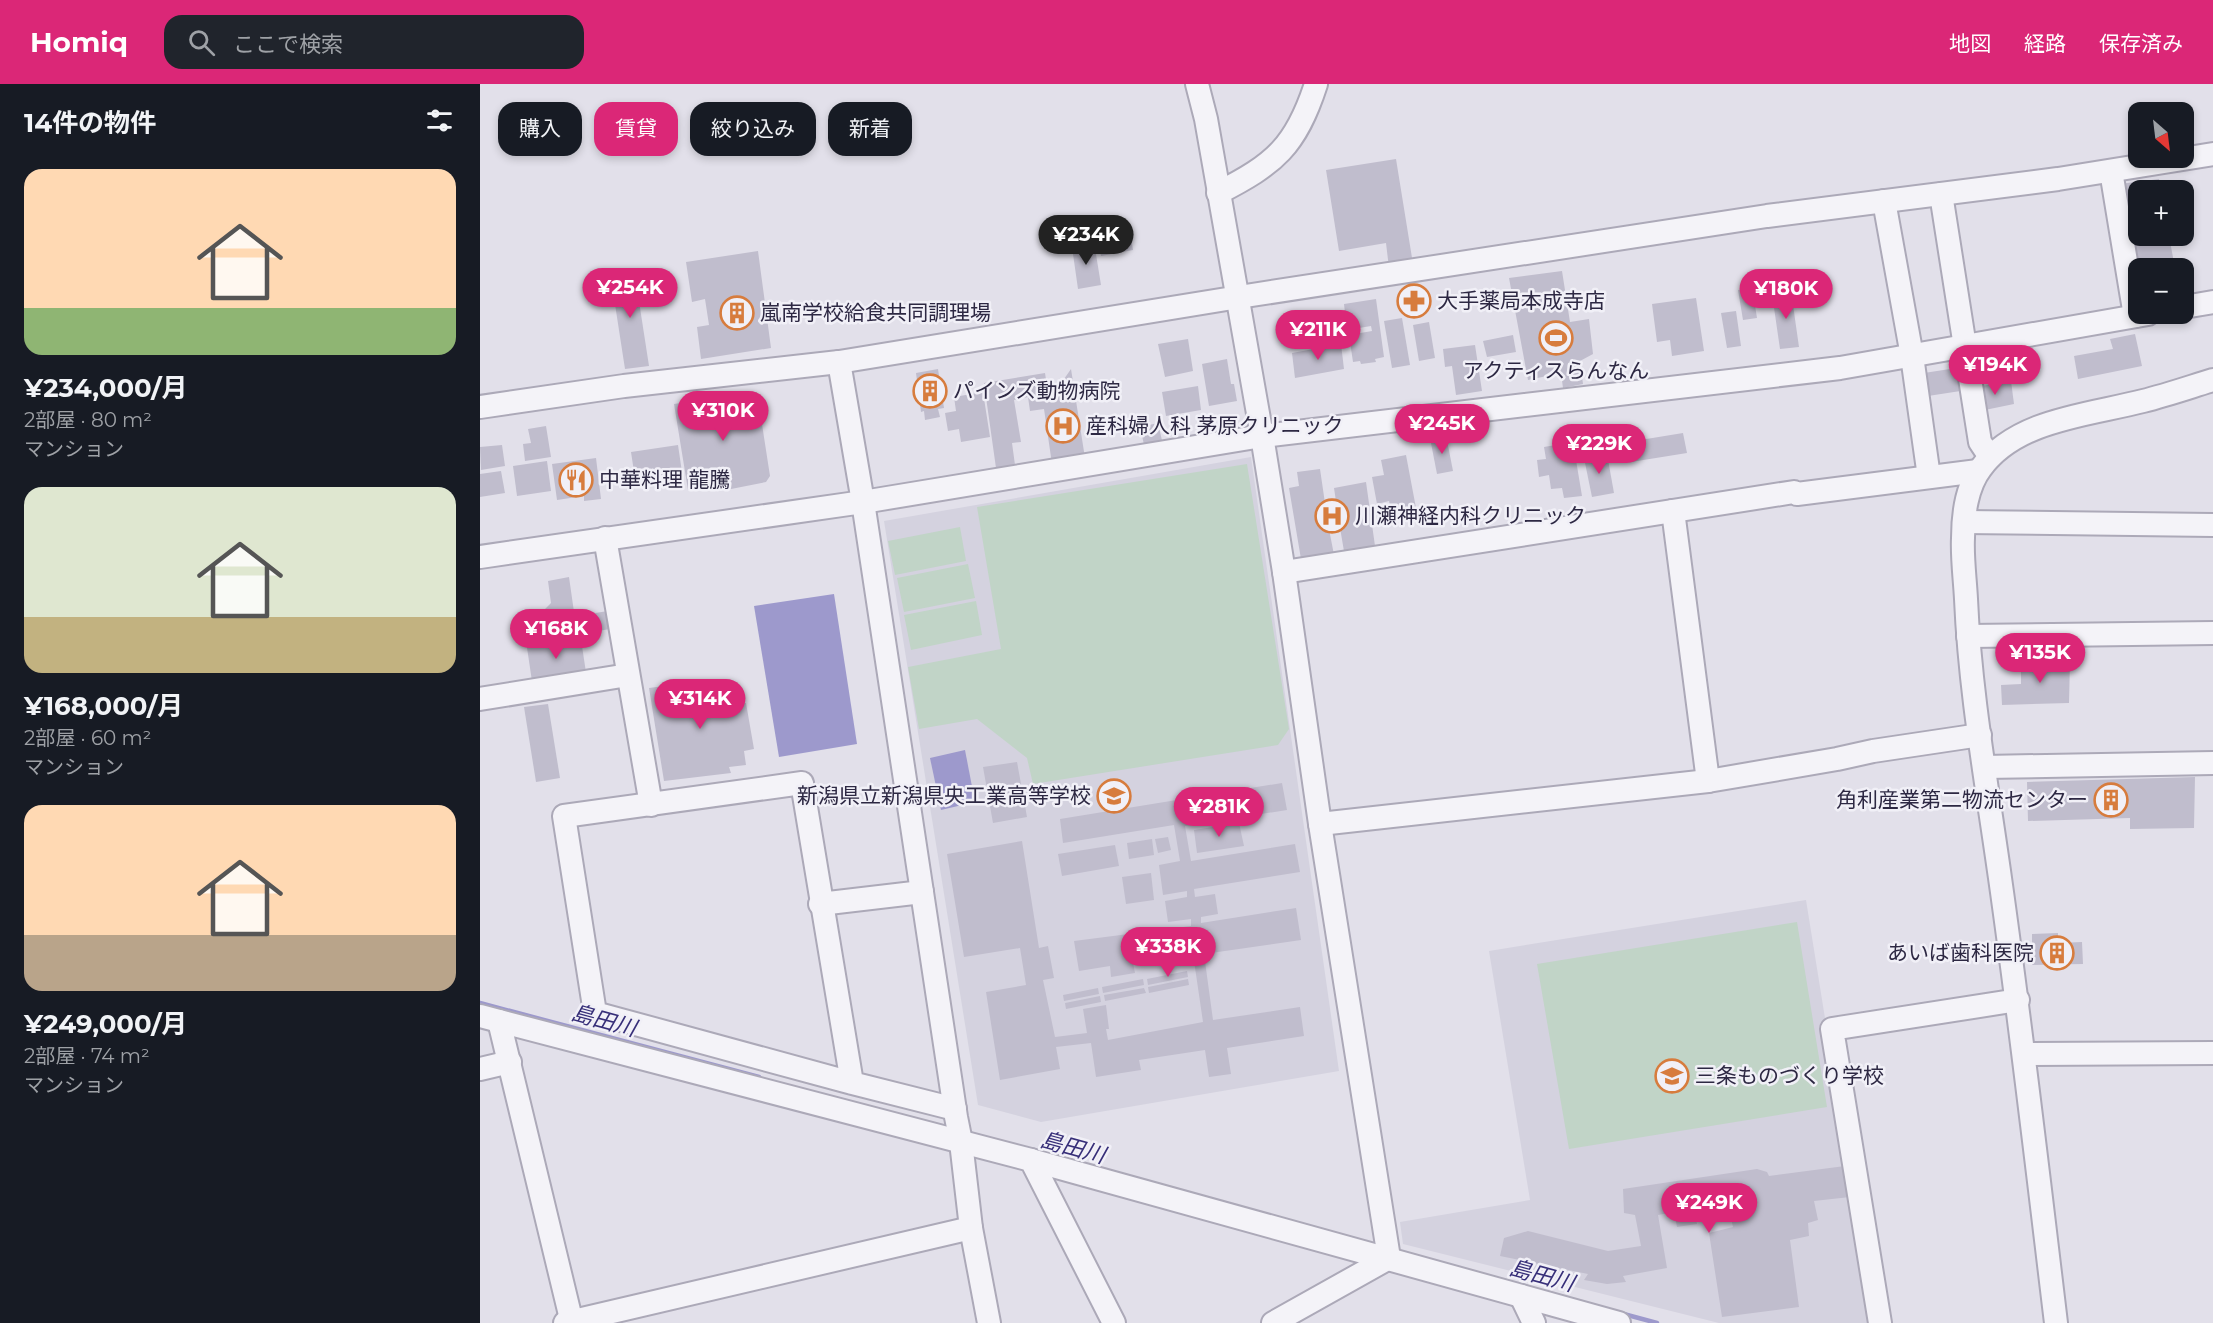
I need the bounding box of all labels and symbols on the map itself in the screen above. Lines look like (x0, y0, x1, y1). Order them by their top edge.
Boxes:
north arrow (2128, 102, 2194, 168)
pin: ¥234K (1044, 215, 1128, 266)
pin: ¥254K (588, 268, 672, 319)
pin: ¥180K (1744, 269, 1828, 320)
pharmacy icon: 大手薬局本成寺店 (1396, 283, 1432, 319)
place label: 大手薬局本成寺店 (1437, 288, 1605, 313)
building icon: 嵐南学校給食共同調理場 (719, 295, 755, 331)
place label: 嵐南学校給食共同調理場 (760, 300, 991, 325)
pin: ¥211K (1276, 310, 1360, 361)
sports icon: アクティスらんなん (1538, 320, 1574, 356)
pin: ¥194K (1953, 345, 2037, 396)
place label: アクティスらんなん (1463, 358, 1649, 383)
building icon: パインズ動物病院 (912, 373, 948, 409)
place label: パインズ動物病院 (953, 378, 1121, 403)
pin: ¥310K (681, 391, 765, 442)
pin: ¥245K (1400, 404, 1484, 455)
hospital icon: 産科婦人科 茅原クリニック (1045, 408, 1081, 444)
place label: 産科婦人科 茅原クリニック (1086, 413, 1344, 438)
pin: ¥229K (1557, 424, 1641, 475)
restaurant icon: 中華料理 龍騰 (558, 462, 594, 498)
place label: 中華料理 龍騰 (599, 467, 731, 492)
hospital icon: 川瀬神経内科クリニック (1314, 498, 1350, 534)
place label: 川瀬神経内科クリニック (1355, 503, 1586, 528)
pin: ¥168K (514, 609, 598, 660)
pin: ¥135K (1998, 633, 2082, 684)
pin: ¥314K (658, 679, 742, 730)
school or university icon: 新潟県立新潟県央工業高等学校 (1096, 778, 1132, 814)
building icon: 角利産業第二物流センター (2093, 782, 2129, 818)
place label: 新潟県立新潟県央工業高等学校 (797, 783, 1091, 808)
pin: ¥281K (1177, 787, 1261, 838)
place label: 角利産業第二物流センター (1836, 787, 2088, 812)
pin: ¥338K (1126, 927, 1210, 978)
building icon: あいば歯科医院 (2039, 935, 2075, 971)
place label: あいば歯科医院 (1887, 940, 2034, 965)
water label: 島田川 (568, 999, 641, 1043)
school or university icon: 三条ものづくり学校 (1654, 1058, 1690, 1094)
place label: 三条ものづくり学校 (1695, 1063, 1884, 1088)
water label: 島田川 (1037, 1126, 1110, 1170)
pin: ¥249K (1667, 1183, 1751, 1234)
water label: 島田川 (1506, 1254, 1579, 1298)

